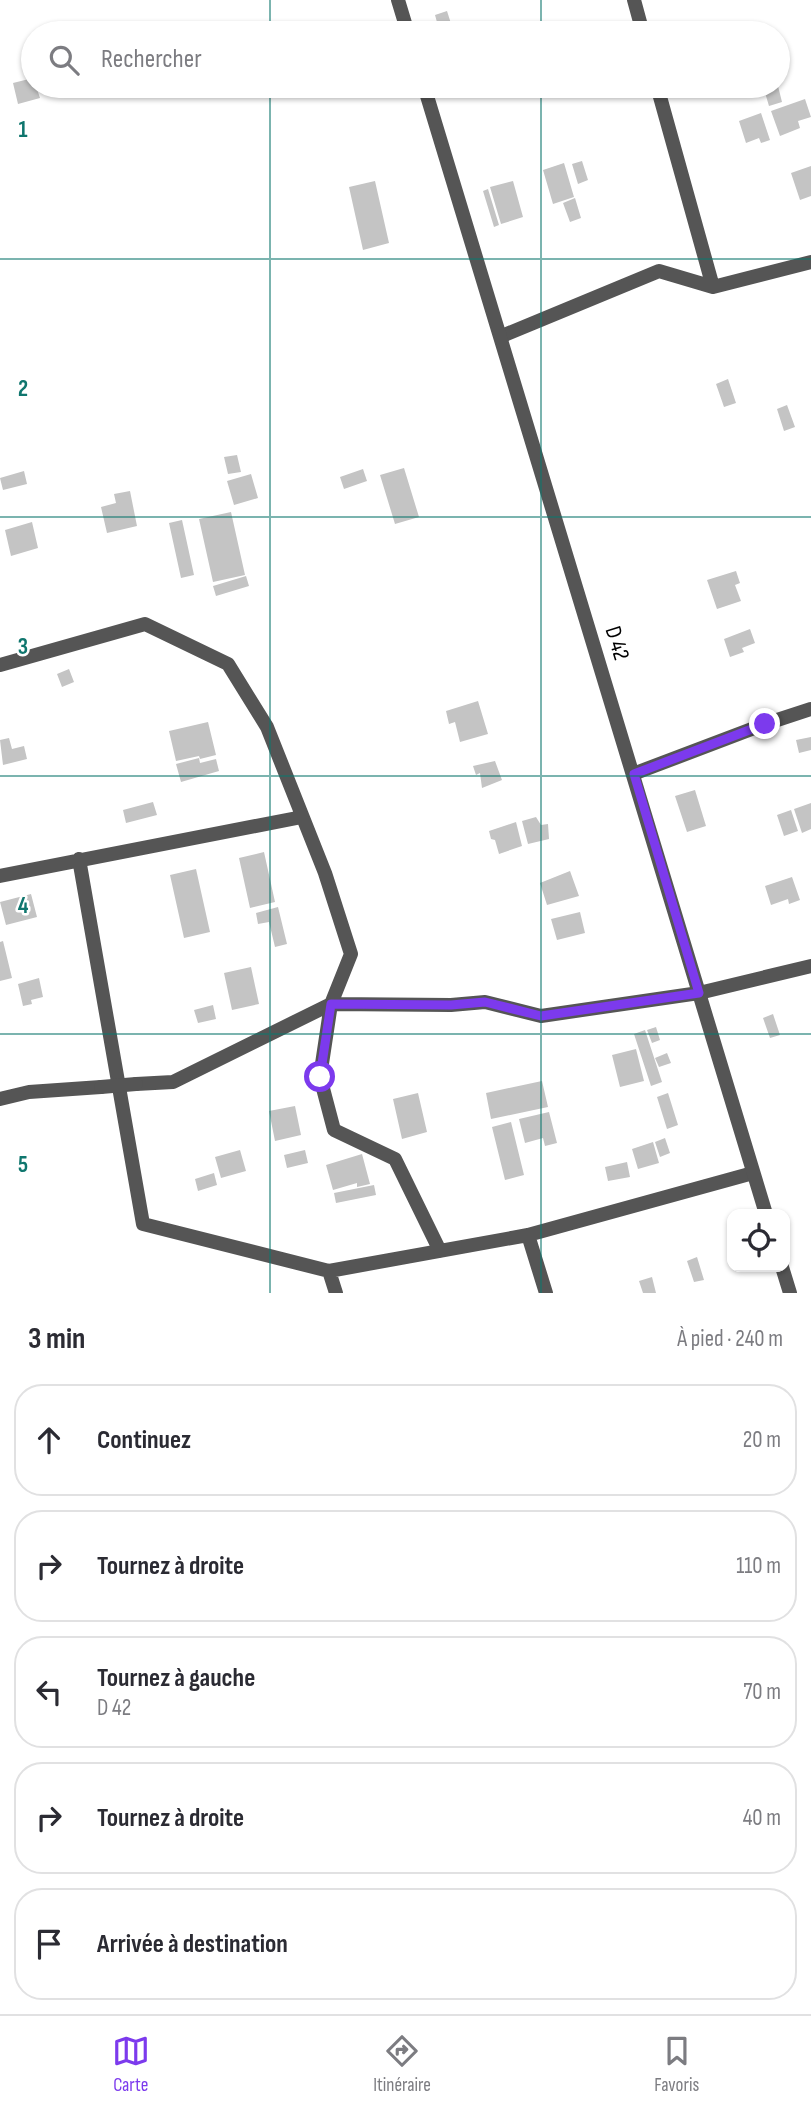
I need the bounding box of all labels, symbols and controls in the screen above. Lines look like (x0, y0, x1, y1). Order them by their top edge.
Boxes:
search box (21, 21, 790, 98)
icon: search (45, 41, 83, 79)
text: Rechercher (101, 44, 202, 75)
text: 1 (18, 116, 28, 144)
text: 2 (18, 375, 28, 403)
street label: D 42 (599, 623, 635, 664)
text: 3 (18, 633, 28, 661)
route end (749, 708, 780, 739)
text: 4 (18, 892, 29, 920)
route start (304, 1061, 335, 1092)
text: 5 (18, 1151, 28, 1179)
map controls (727, 1209, 790, 1272)
button: locate (727, 1209, 790, 1272)
text: 3 min (28, 1321, 85, 1357)
text: À pied · 240 m (677, 1325, 783, 1353)
icon: ahead (30, 1421, 68, 1459)
text: Continuez (97, 1425, 191, 1456)
text: 20 m (743, 1426, 781, 1454)
icon: right (30, 1547, 68, 1585)
text: Tournez à droite (97, 1551, 244, 1582)
text: 110 m (736, 1552, 781, 1580)
text: Tournez à gauche (97, 1663, 255, 1694)
icon: left (30, 1673, 68, 1711)
text: 70 m (743, 1678, 781, 1706)
text: D 42 (97, 1694, 131, 1722)
icon: right (30, 1799, 68, 1837)
text: Tournez à droite (97, 1803, 244, 1834)
text: 40 m (743, 1804, 781, 1832)
icon: arrive (30, 1925, 68, 1963)
text: Arrivée à destination (97, 1929, 288, 1960)
tab: Carte (112, 2032, 150, 2097)
tab: Itinéraire (373, 2032, 431, 2097)
tab: Favoris (654, 2032, 699, 2097)

